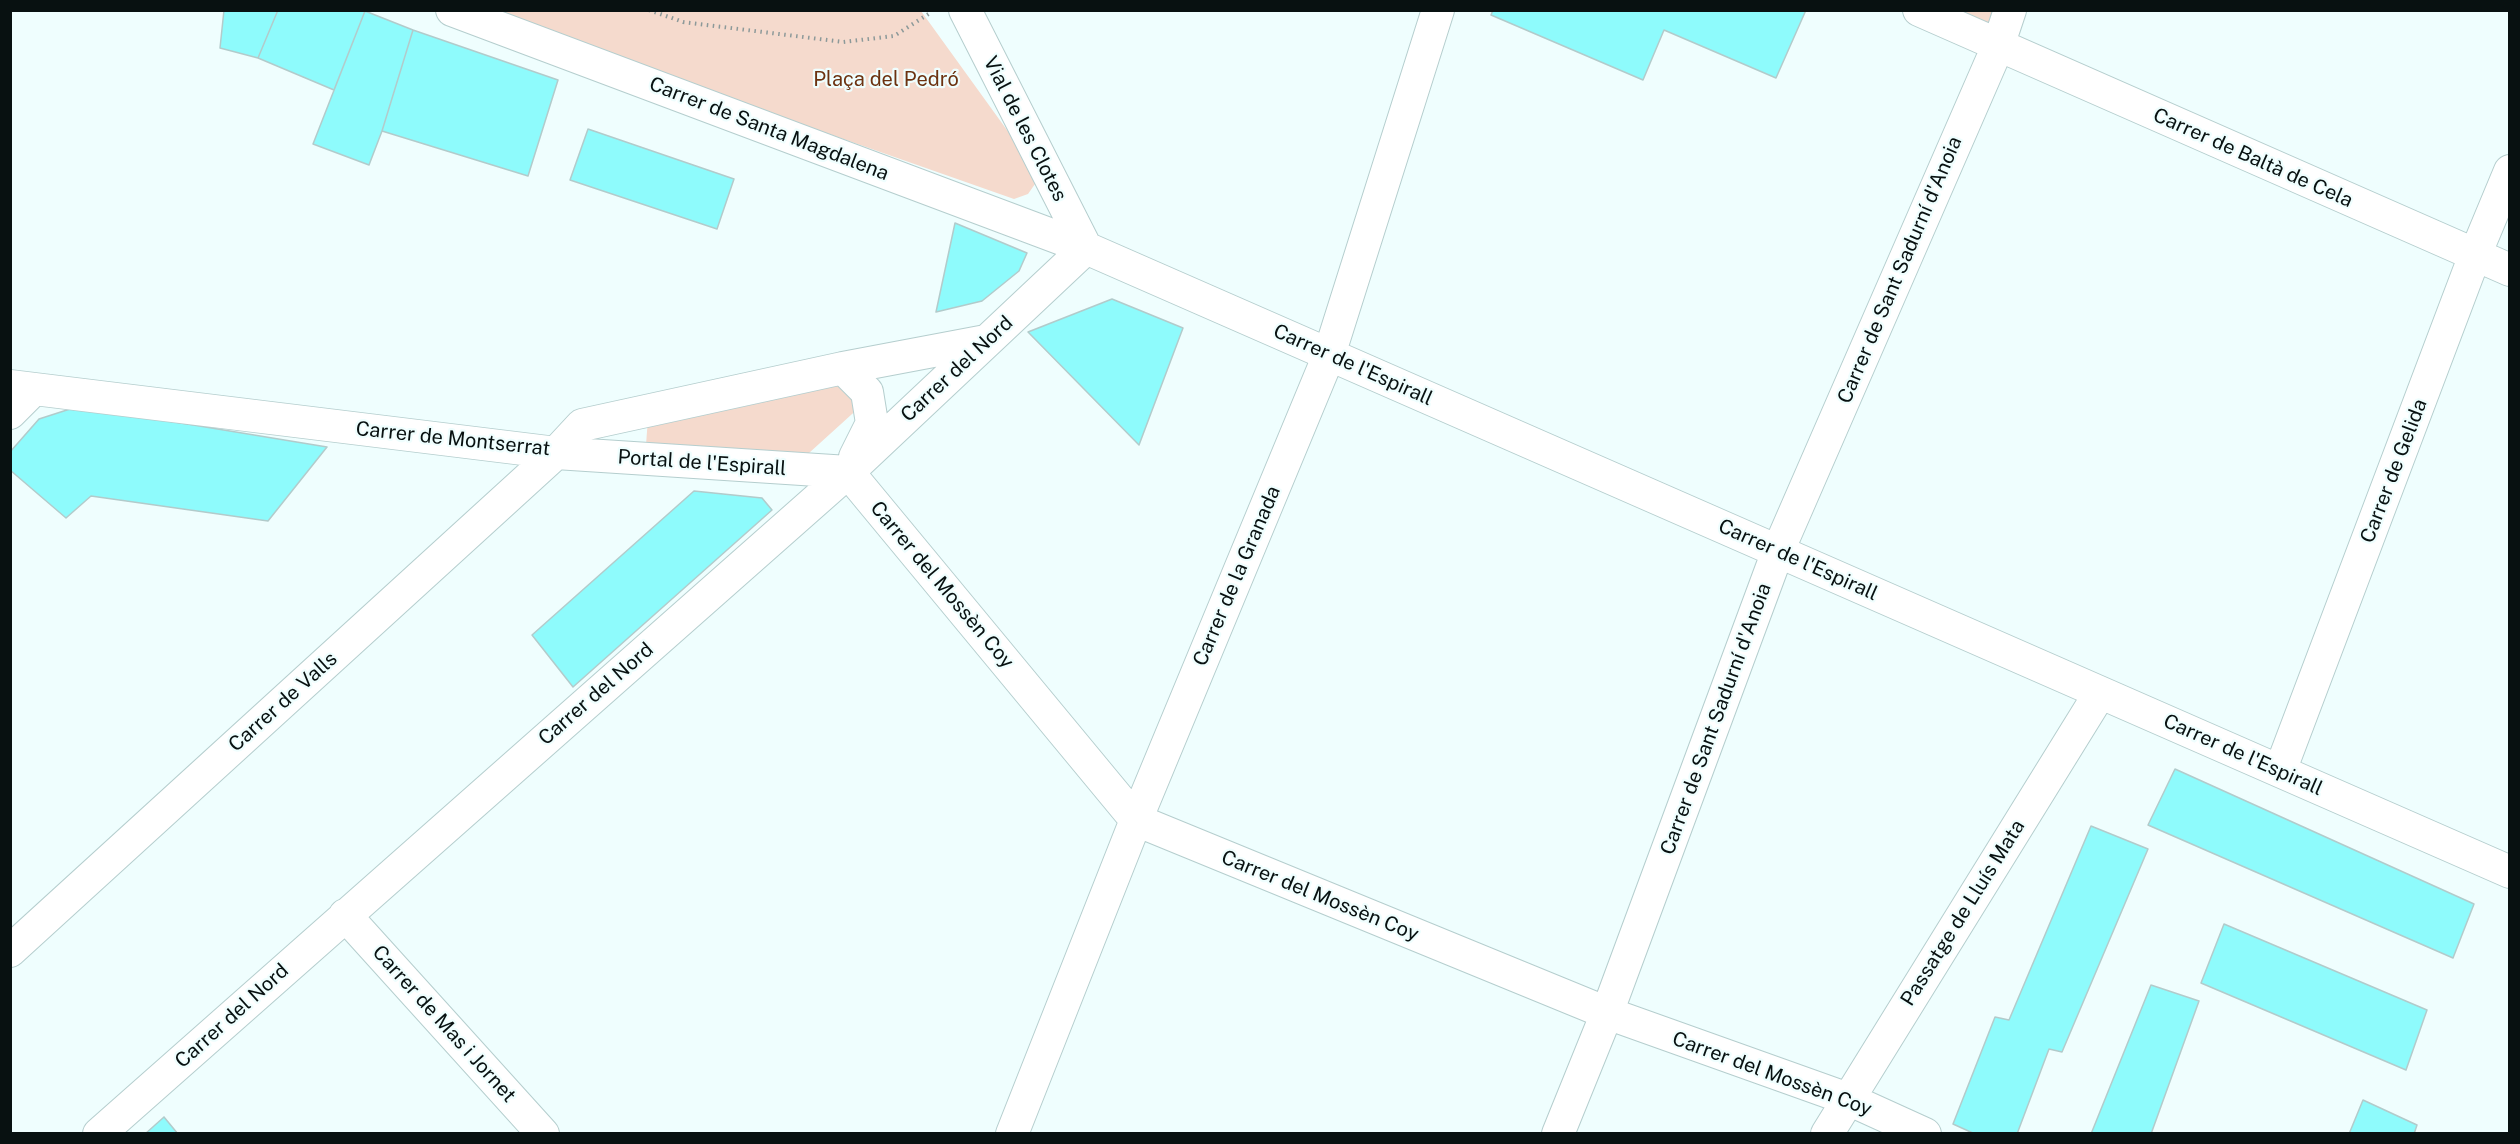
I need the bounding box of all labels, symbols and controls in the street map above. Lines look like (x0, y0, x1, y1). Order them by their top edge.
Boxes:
street label: Vial de les Clotes (978, 53, 1072, 205)
park label: Plaça del Pedró (813, 68, 959, 92)
street label: Carrer de Santa Magdalena (646, 72, 892, 186)
street label: Carrer de Baltà de Cela (2149, 103, 2357, 213)
street label: Carrer de Sant Sadurní d'Anoia (1833, 133, 1967, 407)
street label: Carrer del Nord (896, 311, 1018, 427)
street label: Carrer de l'Espirall (1270, 319, 1436, 411)
street label: Carrer de Gelida (2356, 396, 2432, 546)
street label: Carrer de Montserrat (355, 417, 551, 461)
street label: Portal de l'Espirall (617, 445, 787, 481)
street label: Carrer de la Granada (1188, 483, 1286, 669)
street label: Carrer del Mossèn Coy (865, 497, 1019, 673)
street label: Carrer de l'Espirall (1715, 514, 1881, 606)
street label: Carrer de Sant Sadurní d'Anoia (1656, 580, 1776, 858)
street label: Carrer del Nord (534, 638, 658, 750)
street label: Carrer de Valls (224, 647, 342, 757)
street label: Carrer de l'Espirall (2160, 709, 2326, 801)
street label: Passatge de Lluís Mata (1896, 816, 2030, 1010)
street label: Carrer del Mossèn Coy (1218, 845, 1422, 947)
street label: Carrer de Mas i Jornet (367, 941, 521, 1107)
street label: Carrer del Nord (170, 959, 294, 1073)
street label: Carrer del Mossèn Coy (1669, 1027, 1875, 1121)

